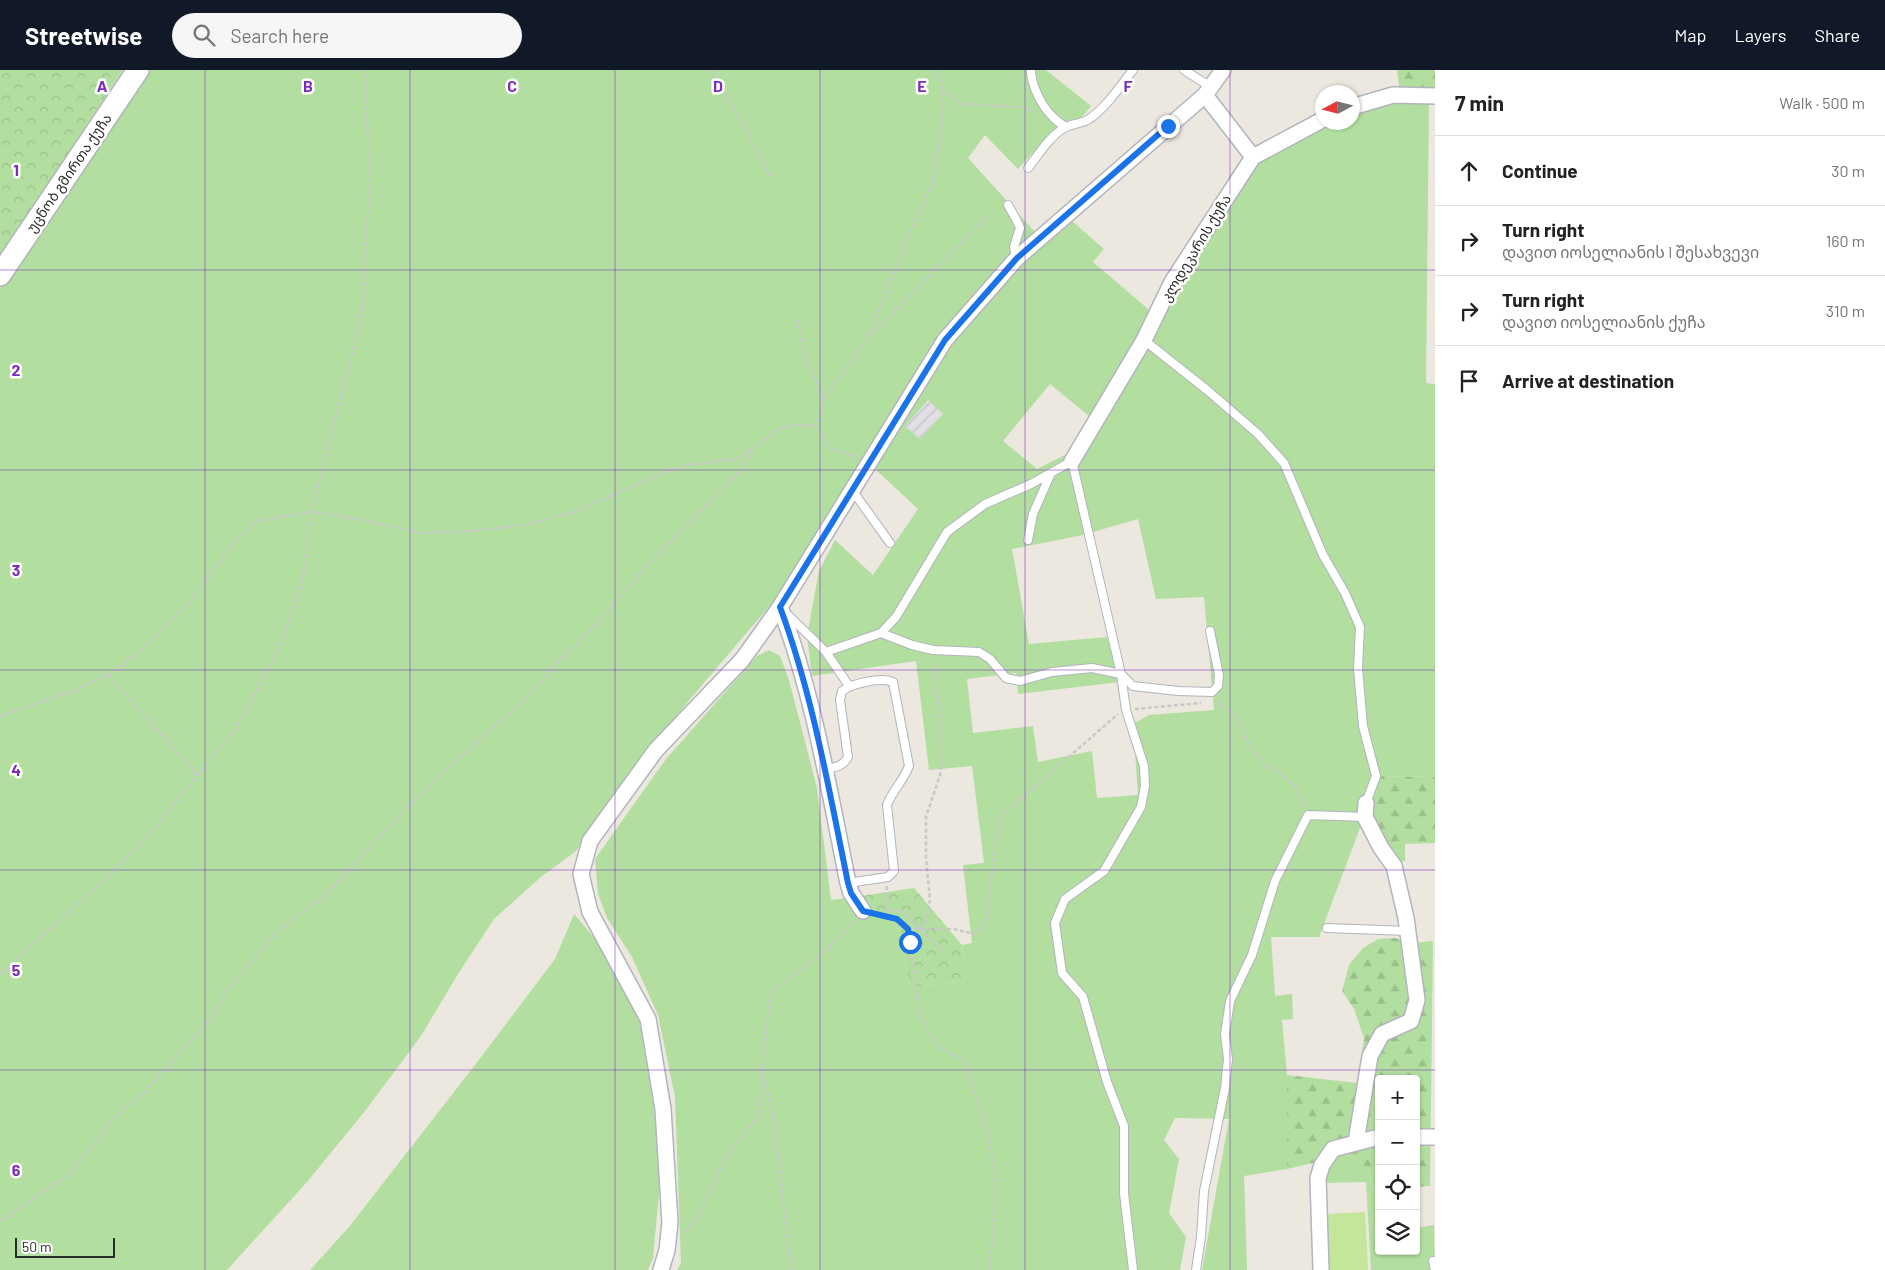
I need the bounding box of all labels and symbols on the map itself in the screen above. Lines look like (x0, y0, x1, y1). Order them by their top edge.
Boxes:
text: A (97, 76, 108, 95)
text: B (303, 76, 313, 95)
text: C (507, 76, 517, 95)
text: D (713, 76, 723, 95)
text: E (917, 76, 927, 95)
text: F (1124, 76, 1133, 95)
north arrow (1315, 85, 1360, 130)
street label: უცნობ გმირთა ქუჩა (22, 110, 116, 236)
route end (1157, 115, 1180, 138)
text: 1 (13, 160, 19, 179)
street label: კლდეკარის ქუჩა (1157, 191, 1235, 305)
text: 2 (12, 360, 21, 379)
text: 3 (12, 560, 20, 579)
text: 4 (11, 760, 21, 779)
route start (899, 931, 922, 954)
text: 5 (12, 960, 21, 979)
text: 6 (12, 1160, 21, 1179)
scale bar (15, 1235, 115, 1258)

